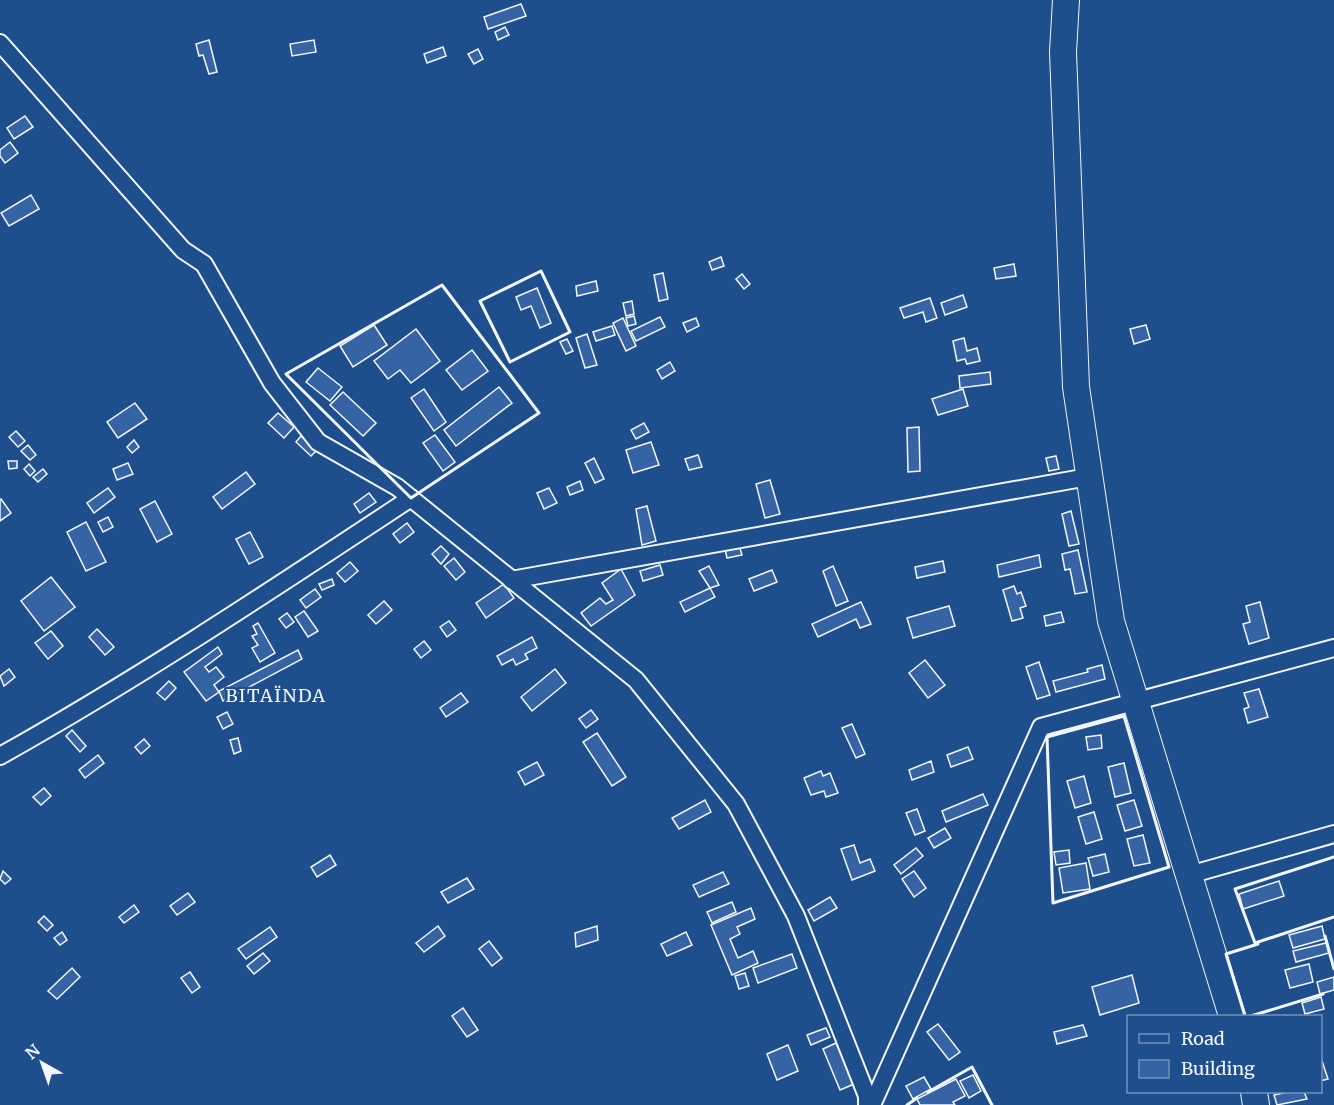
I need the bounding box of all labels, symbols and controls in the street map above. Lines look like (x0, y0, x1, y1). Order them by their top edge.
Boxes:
district label: BITAÏNDA (225, 684, 327, 707)
legend (1127, 1015, 1322, 1093)
text: Road (1181, 1027, 1225, 1050)
north arrow (12, 1033, 72, 1093)
text: N (21, 1040, 44, 1063)
text: Building (1181, 1057, 1255, 1080)

